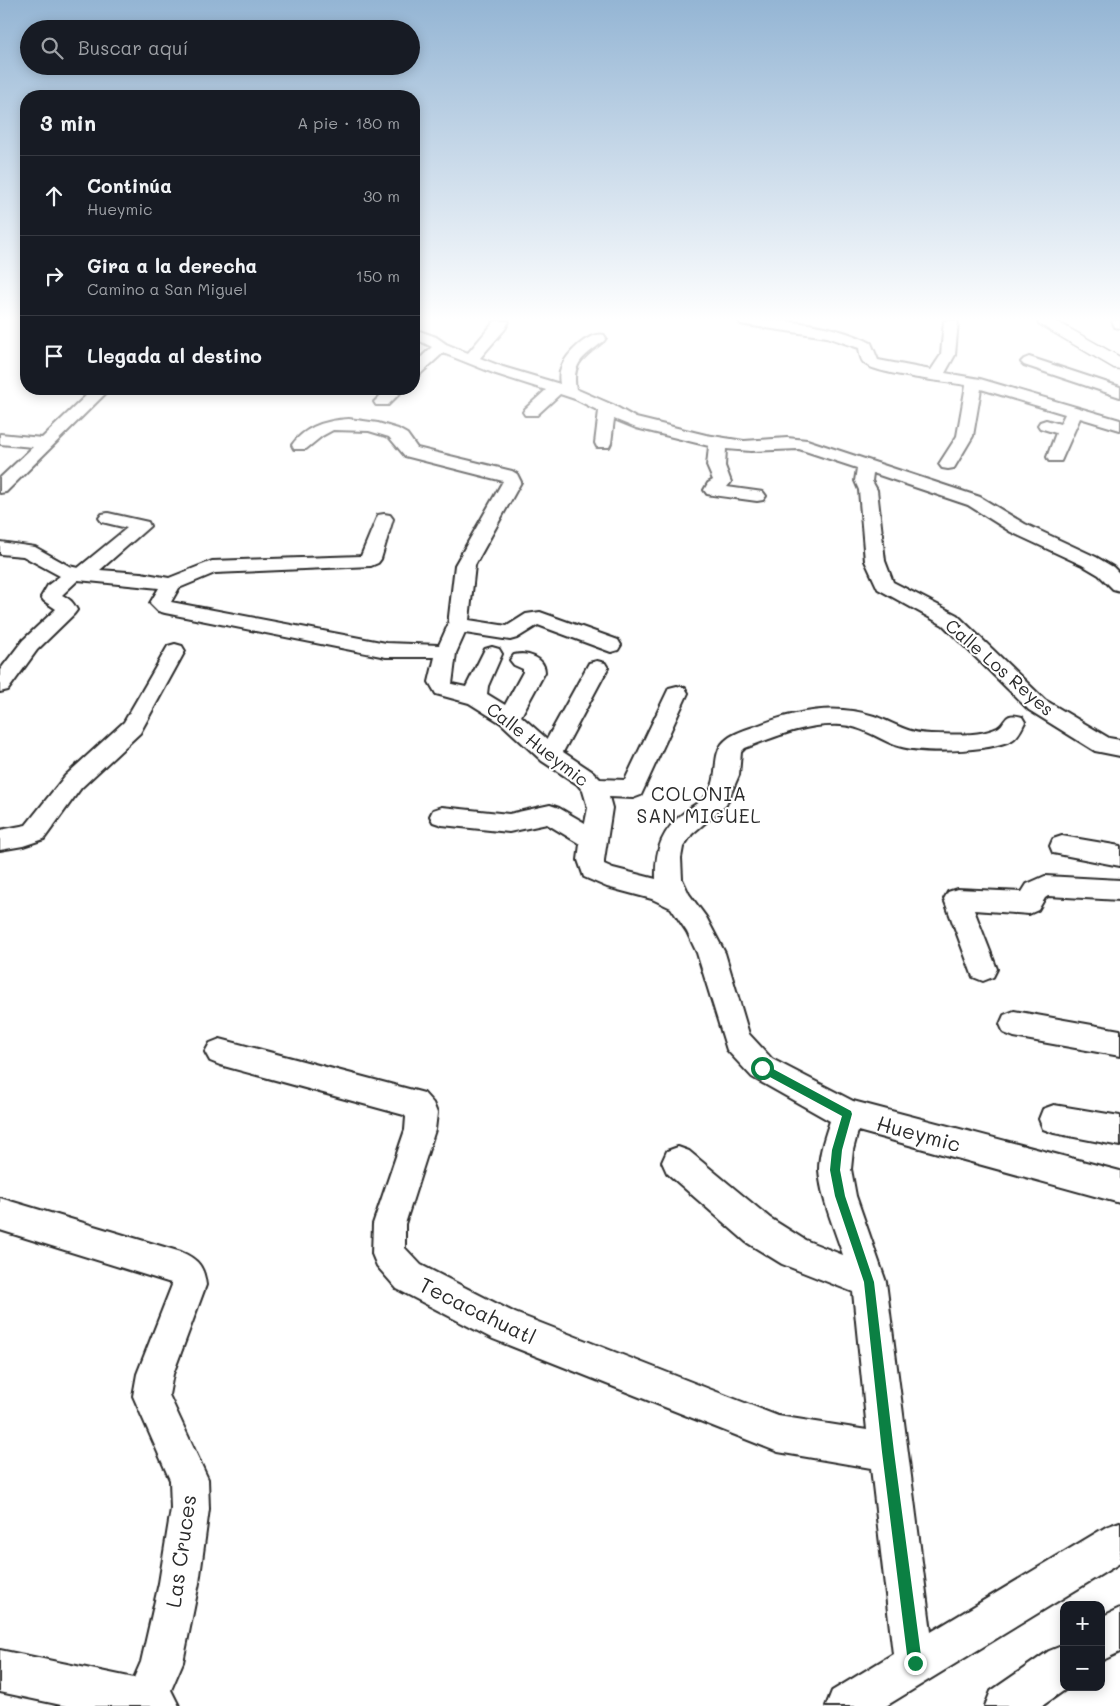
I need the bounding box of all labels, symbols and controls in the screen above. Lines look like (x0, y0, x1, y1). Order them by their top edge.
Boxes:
search box (20, 20, 420, 75)
icon: search (38, 34, 66, 62)
text: Buscar aquí (78, 35, 188, 60)
text: 3 min (40, 109, 96, 136)
text: A pie · 180 m (297, 112, 400, 133)
text: Continúa (87, 173, 172, 198)
icon: ahead (40, 182, 68, 210)
text: 30 m (363, 185, 400, 206)
text: Hueymic (87, 198, 152, 219)
text: Gira a la derecha (87, 253, 257, 278)
icon: right (40, 262, 68, 290)
text: 150 m (356, 265, 400, 286)
text: Camino a San Miguel (87, 278, 247, 299)
icon: arrive (40, 342, 68, 370)
text: Llegada al destino (87, 343, 262, 368)
street label: Calle Los Reyes (941, 613, 1059, 721)
street label: Calle Hueymic (482, 696, 594, 792)
district label: COLONIA SAN MIGUEL (636, 781, 762, 828)
route start (751, 1057, 774, 1080)
street label: Hueymic (874, 1109, 964, 1157)
street label: Tecacahuatl (415, 1270, 541, 1350)
street label: Las Cruces (159, 1493, 201, 1609)
map controls (1060, 1601, 1105, 1691)
button: + (1060, 1601, 1105, 1646)
button: − (1060, 1646, 1105, 1691)
route end (904, 1652, 927, 1675)

